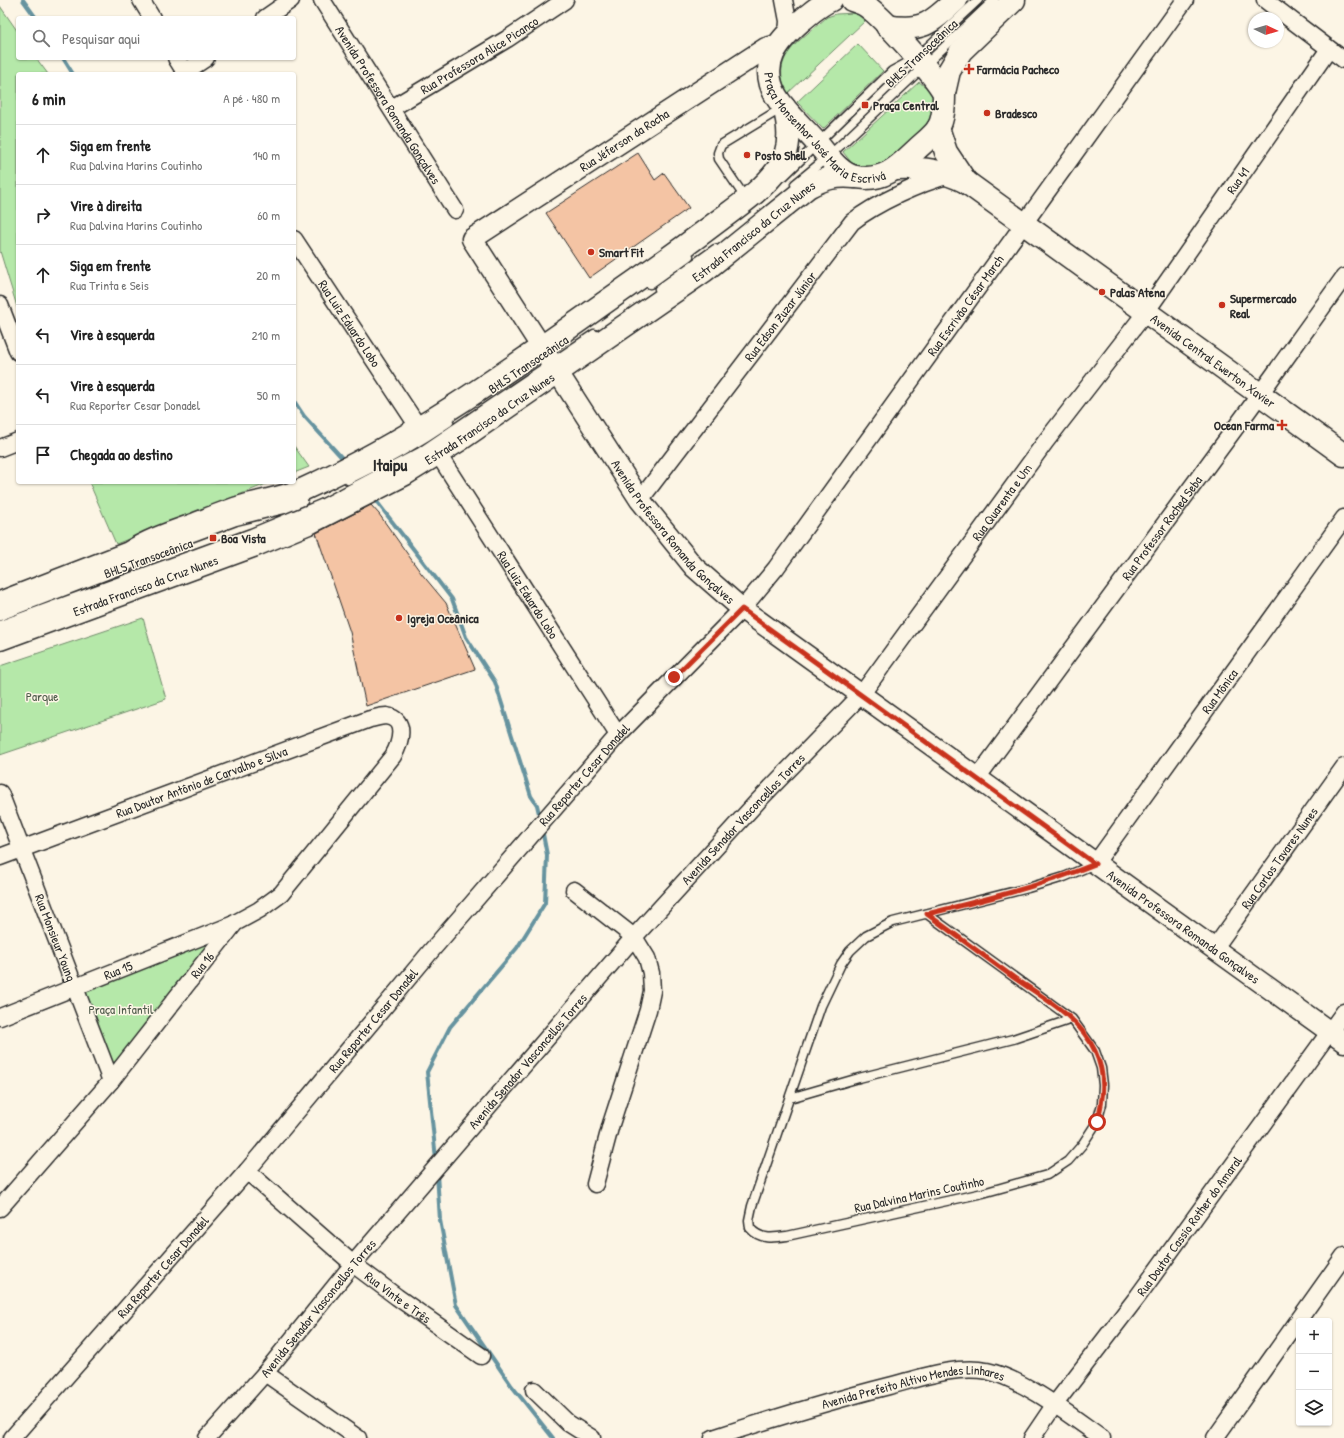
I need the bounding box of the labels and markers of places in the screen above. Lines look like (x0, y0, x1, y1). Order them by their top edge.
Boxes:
place label: Farmácia Pacheco (976, 60, 1060, 78)
marker: Farmácia Pacheco (964, 64, 974, 74)
place label: Praça Central (873, 96, 939, 114)
marker: Praça Central (860, 100, 870, 110)
place label: Bradesco (995, 104, 1038, 122)
marker: Bradesco (982, 108, 992, 118)
place label: Posto Shell (755, 146, 807, 164)
marker: Posto Shell (742, 150, 752, 160)
place label: Smart Fit (599, 243, 644, 261)
marker: Smart Fit (586, 247, 596, 257)
place label: Palas Atena (1110, 283, 1166, 301)
marker: Palas Atena (1097, 287, 1107, 297)
place label: Supermercado Real (1230, 289, 1297, 322)
marker: Supermercado Real (1217, 300, 1227, 310)
place label: Ocean Farma (1214, 416, 1275, 434)
marker: Ocean Farma (1277, 420, 1287, 430)
place label: Boa Vista (221, 529, 267, 547)
marker: Boa Vista (208, 533, 218, 543)
place label: Igreja Oceânica (407, 609, 480, 628)
marker: Igreja Oceânica (394, 613, 404, 623)

